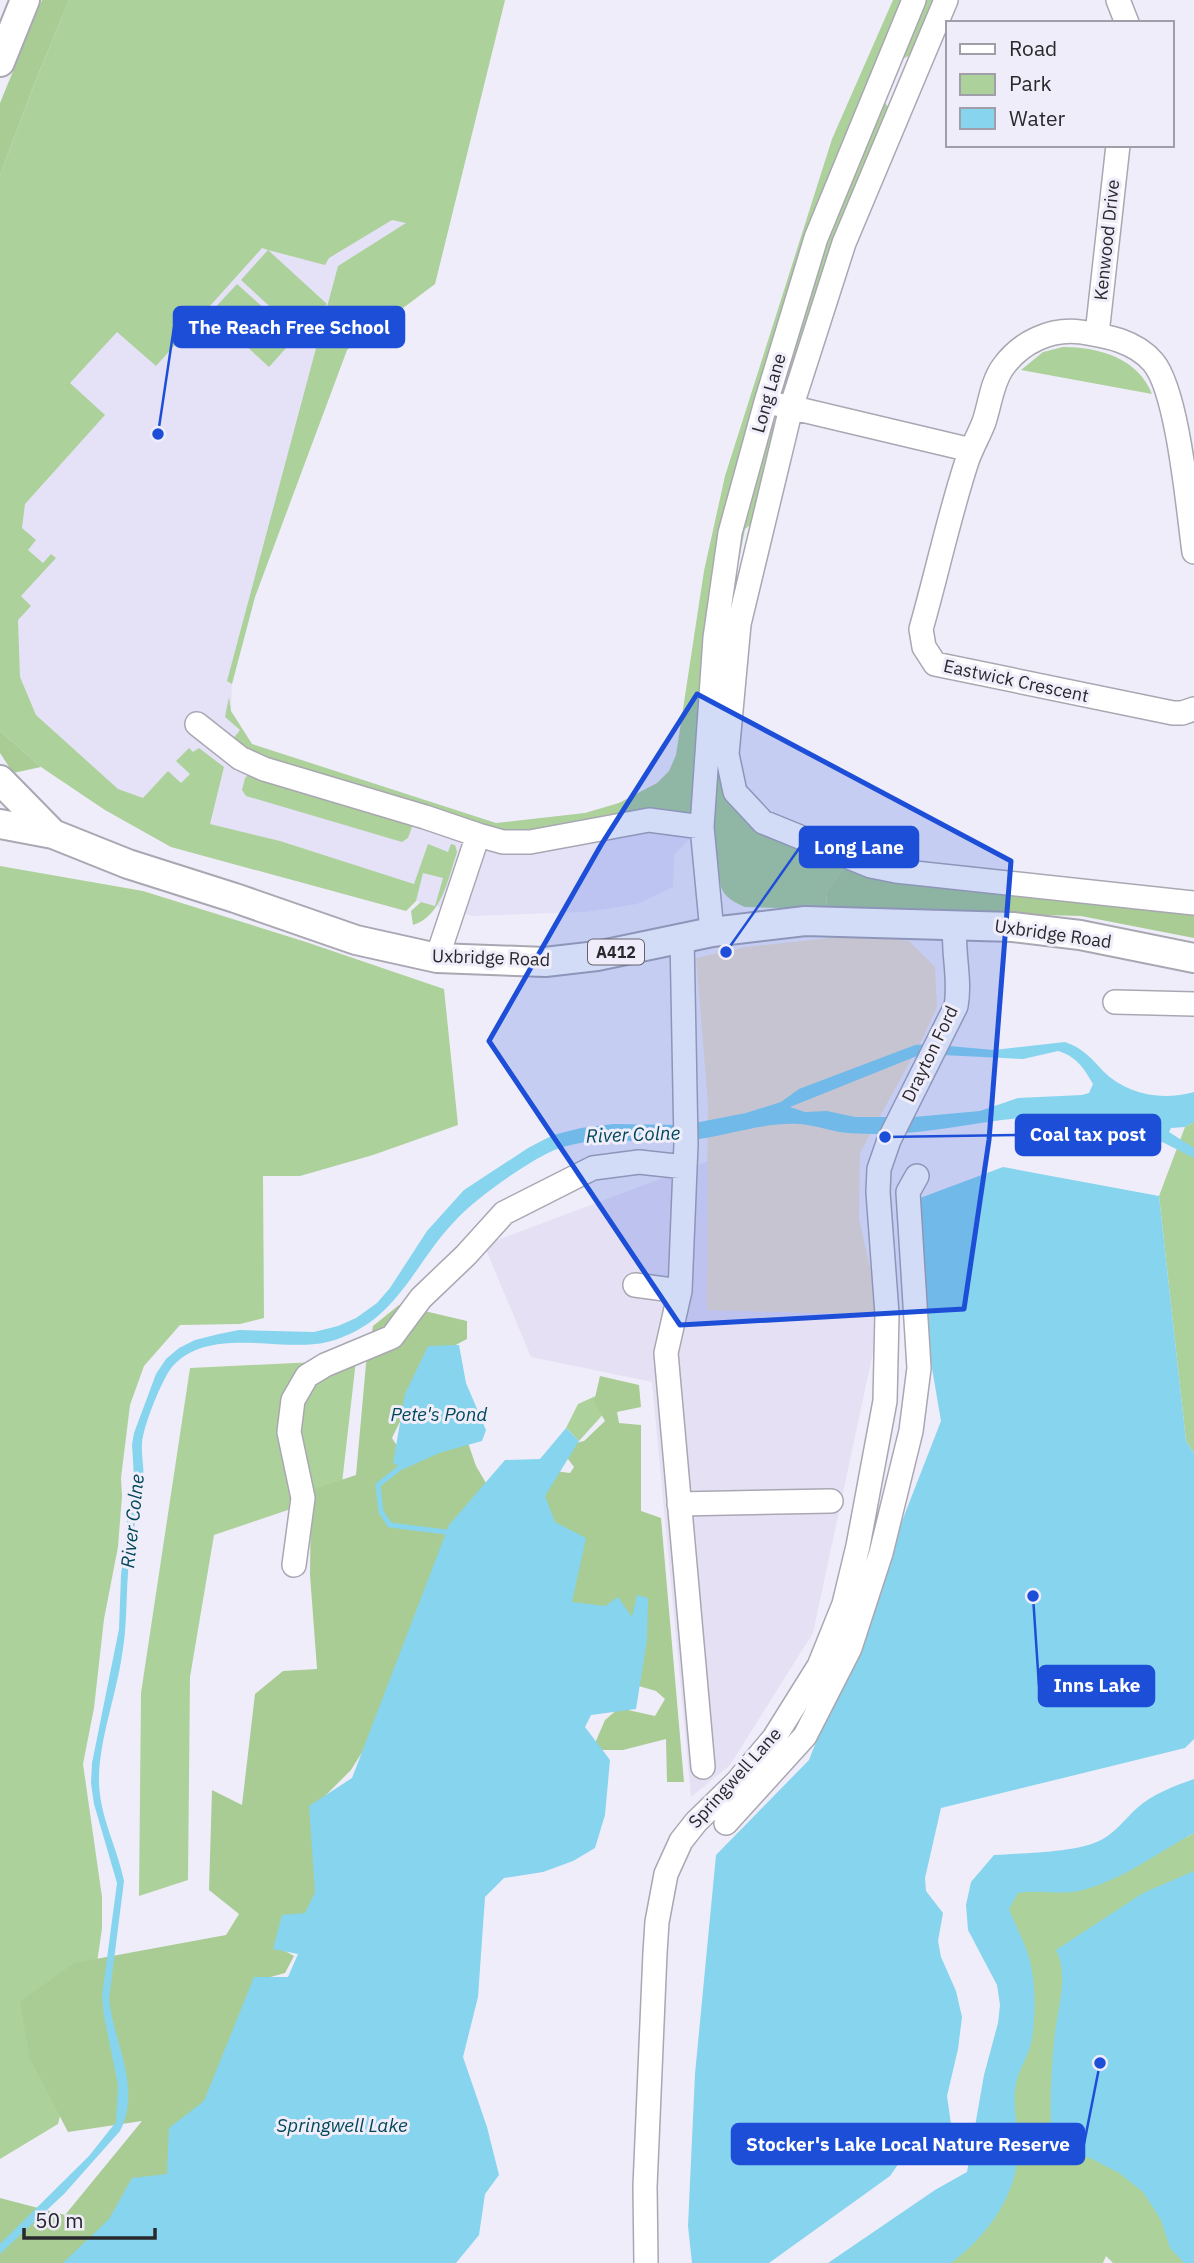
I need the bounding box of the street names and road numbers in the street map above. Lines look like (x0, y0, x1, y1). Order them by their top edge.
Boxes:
street label: Kenwood Drive (1089, 178, 1124, 301)
street label: Long Lane (746, 350, 791, 435)
street label: Eastwick Crescent (941, 654, 1091, 707)
street label: Uxbridge Road (993, 914, 1113, 953)
road number: A412 (588, 940, 644, 964)
street label: Uxbridge Road (432, 944, 550, 971)
street label: Drayton Ford (896, 1002, 963, 1106)
street label: Springwell Lane (683, 1722, 786, 1833)

